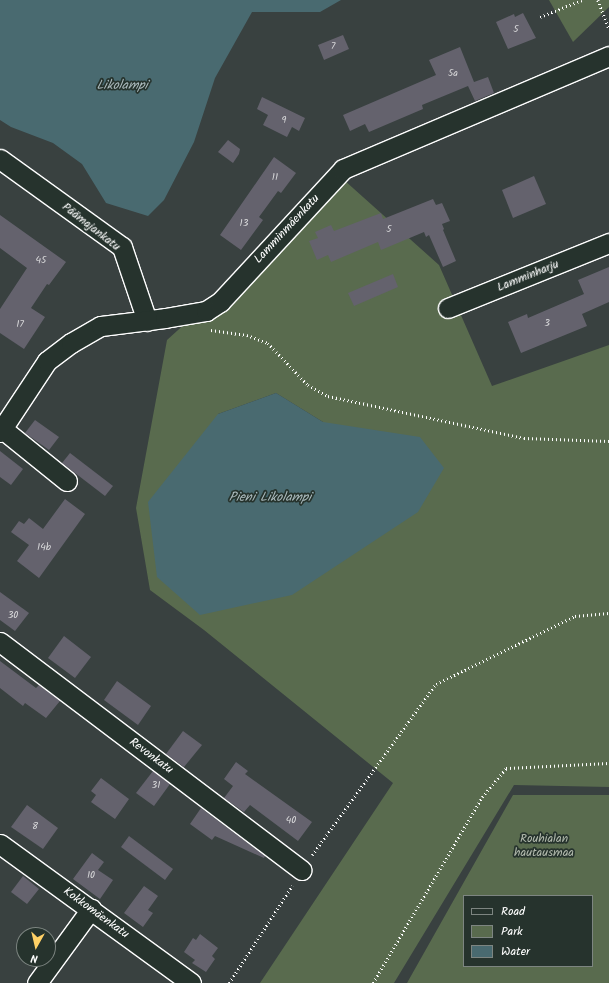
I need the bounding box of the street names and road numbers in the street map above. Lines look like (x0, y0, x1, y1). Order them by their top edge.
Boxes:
street label: Lamminmäenkatu (251, 191, 323, 267)
street label: Päämajankatu (59, 200, 123, 254)
street label: Lamminharju (495, 257, 561, 295)
street label: Revonkatu (126, 735, 176, 777)
street label: Kokkomäenkatu (60, 884, 132, 942)

